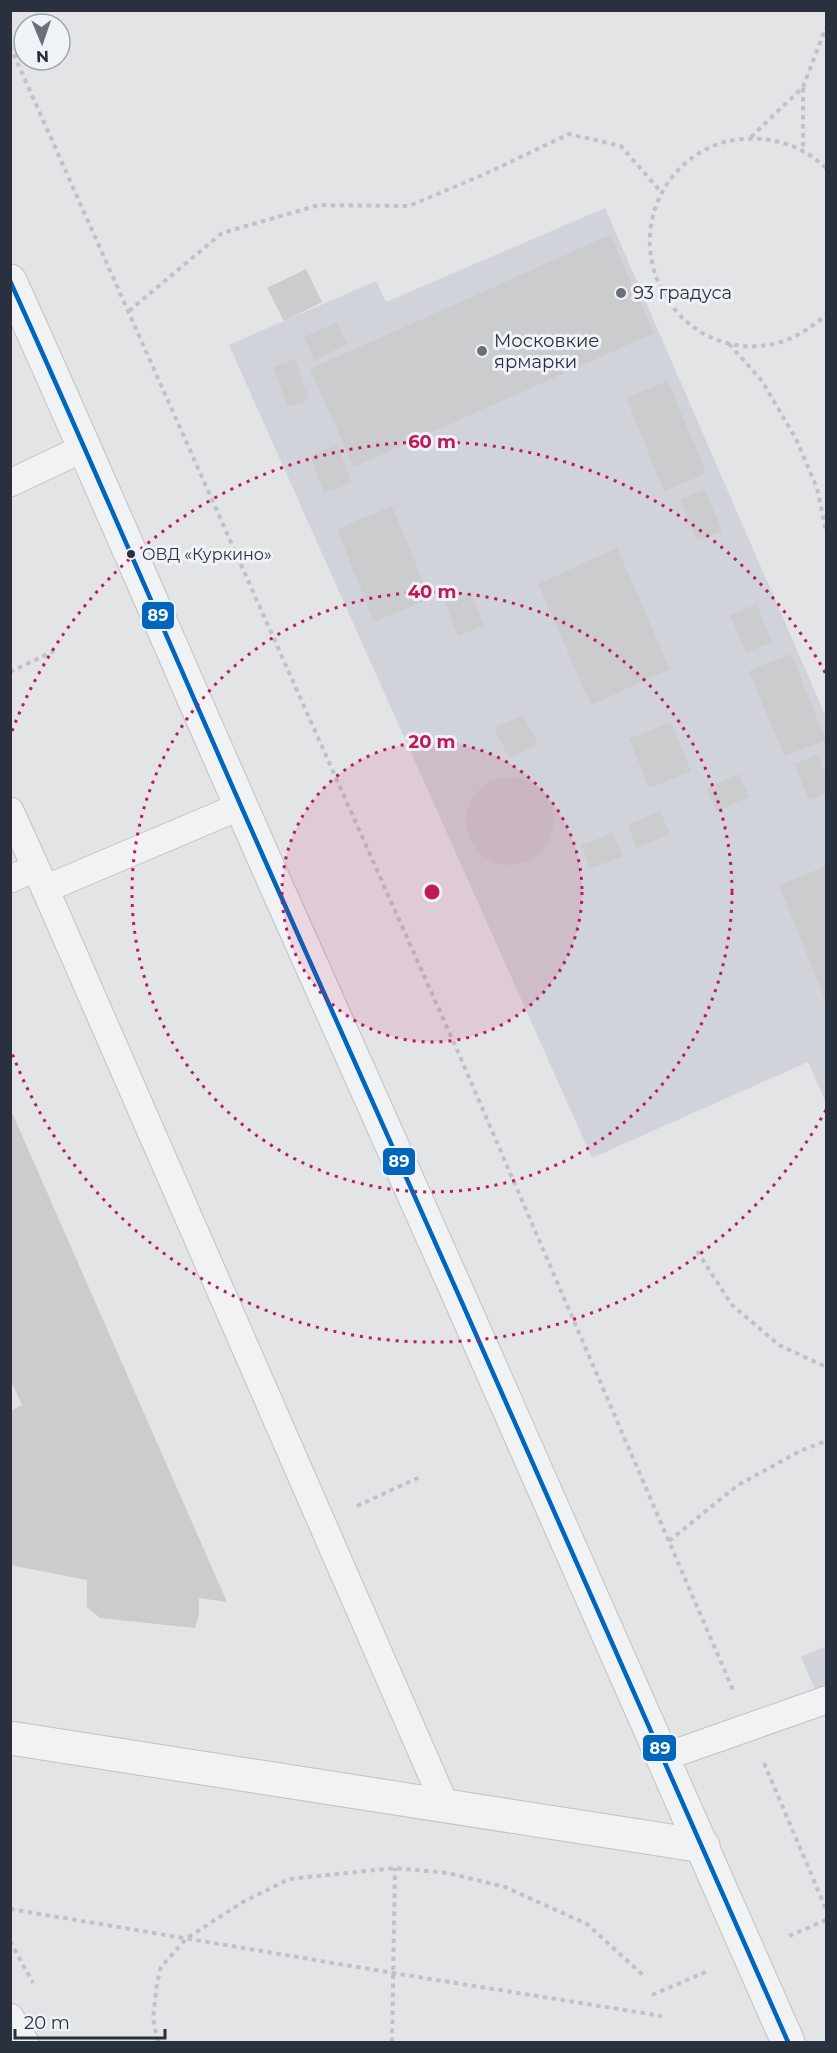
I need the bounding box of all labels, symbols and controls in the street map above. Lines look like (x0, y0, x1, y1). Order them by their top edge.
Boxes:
north arrow (12, 12, 72, 72)
text: N (36, 47, 49, 66)
place label: 93 градуса (633, 282, 732, 304)
marker: 93 градуса (614, 286, 628, 300)
place label: Московкие ярмарки (494, 330, 599, 373)
marker: Московкие ярмарки (475, 344, 489, 358)
text: 60 m (408, 431, 456, 453)
place label: ОВД «Куркино» (142, 545, 272, 564)
marker: ОВД «Куркино» (125, 548, 137, 560)
text: 40 m (408, 581, 456, 603)
line badge: 89 (141, 601, 175, 630)
text: 89 (148, 606, 168, 625)
text: 20 m (409, 731, 455, 753)
centre of rings (422, 882, 442, 902)
line badge: 89 (382, 1147, 416, 1176)
text: 89 (389, 1152, 409, 1171)
line badge: 89 (642, 1734, 677, 1762)
text: 89 (650, 1739, 670, 1758)
scale bar (15, 2002, 165, 2040)
text: 20 m (24, 2012, 70, 2034)

